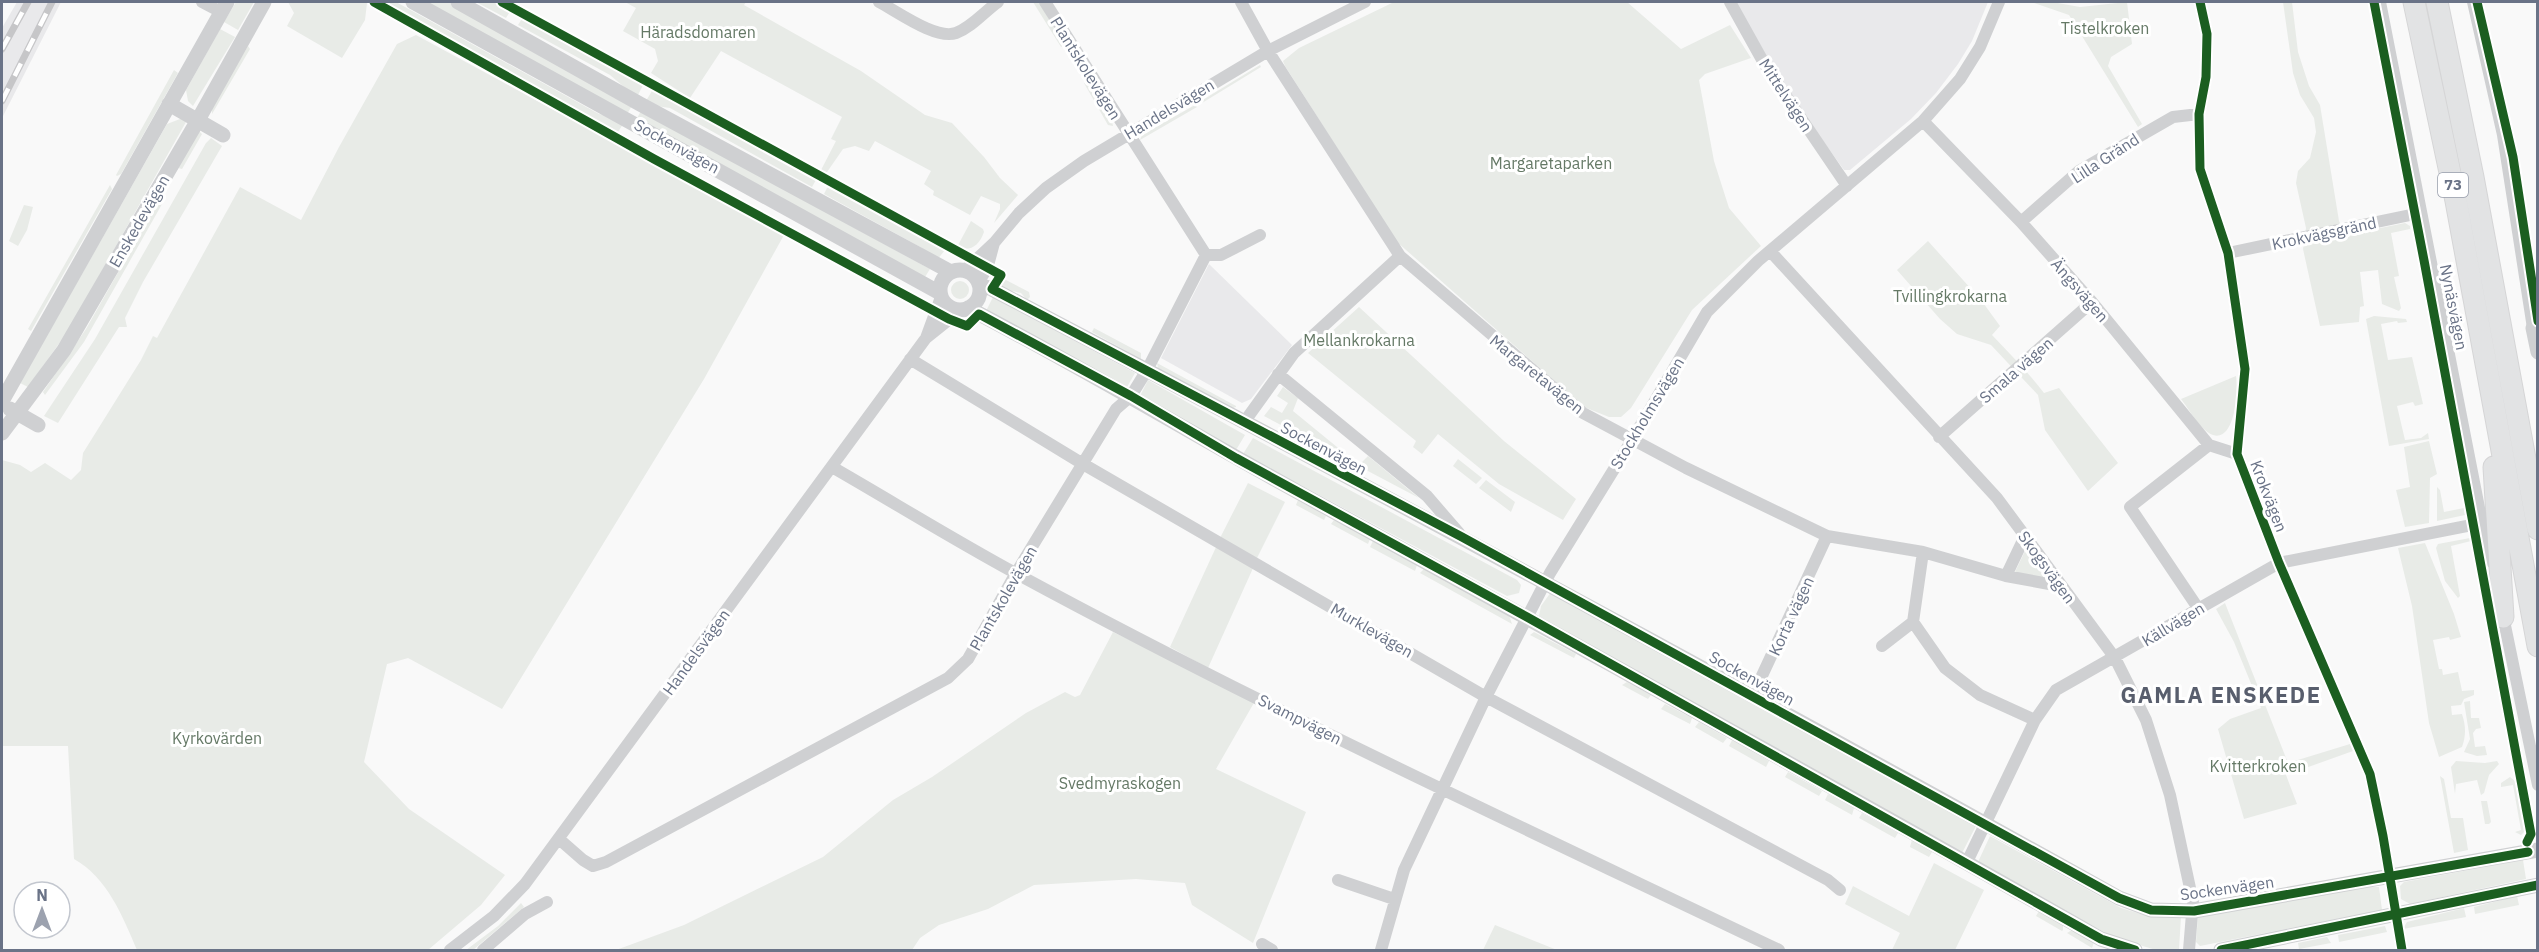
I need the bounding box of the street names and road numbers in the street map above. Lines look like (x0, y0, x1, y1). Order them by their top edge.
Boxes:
street label: Plantskolevägen (1046, 13, 1126, 123)
street label: Mittelvägen (1755, 55, 1817, 135)
street label: Handelsvägen (1120, 74, 1218, 144)
street label: Sockenvägen (631, 114, 723, 178)
street label: Lilla Gränd (2067, 129, 2143, 187)
street label: Enskedevägen (104, 171, 174, 271)
road number: 73 (2438, 173, 2468, 197)
street label: Krokvägsgränd (2270, 212, 2378, 254)
street label: Ängsvägen (2047, 254, 2113, 326)
street label: Nynäsvägen (2436, 262, 2472, 352)
street label: Margaretavägen (1486, 330, 1588, 418)
street label: Smala vägen (1975, 333, 2057, 407)
street label: Stockholmsvägen (1606, 354, 1688, 472)
street label: Sockenvägen (1277, 417, 1371, 479)
street label: Krokvägen (2246, 457, 2292, 535)
street label: Skogsvägen (2014, 527, 2080, 607)
street label: Plantskolevägen (965, 542, 1041, 654)
street label: Korta vägen (1764, 573, 1818, 659)
street label: Murklevägen (1327, 598, 1417, 662)
street label: Källvägen (2138, 598, 2208, 650)
street label: Handelsvägen (658, 605, 734, 699)
street label: Sockenvägen (1706, 646, 1798, 710)
street label: Svampvägen (1255, 689, 1345, 749)
street label: Sockenvägen (2179, 872, 2275, 904)

